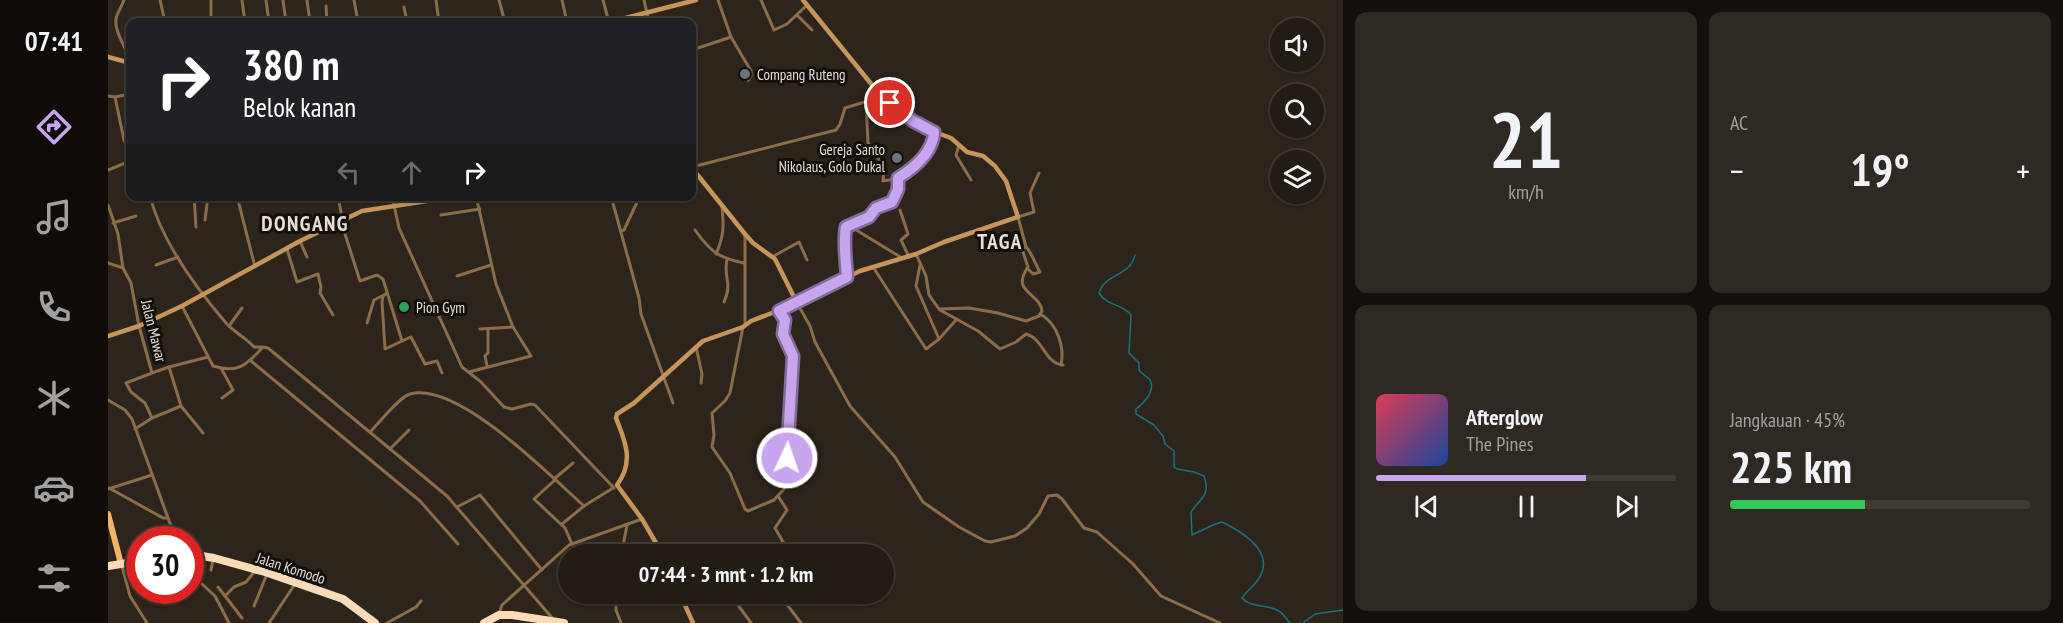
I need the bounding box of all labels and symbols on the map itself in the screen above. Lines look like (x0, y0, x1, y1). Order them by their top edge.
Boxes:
place label: Compang Ruteng (757, 65, 845, 84)
marker: Compang Ruteng (738, 67, 752, 81)
pin (864, 77, 915, 128)
place label: Gereja Santo Nikolaus, Golo Dukal (779, 140, 886, 176)
marker: Gereja Santo Nikolaus, Golo Dukal (890, 151, 904, 165)
district label: DONGANG (261, 210, 349, 237)
district label: TAGA (977, 228, 1023, 255)
street label: Jalan Mawar (137, 297, 171, 365)
place label: Pion Gym (416, 298, 465, 317)
marker: Pion Gym (397, 300, 411, 314)
position arrow (755, 426, 819, 490)
speed limit sign: 30 (126, 526, 204, 604)
street label: Jalan Komodo (253, 548, 328, 588)

